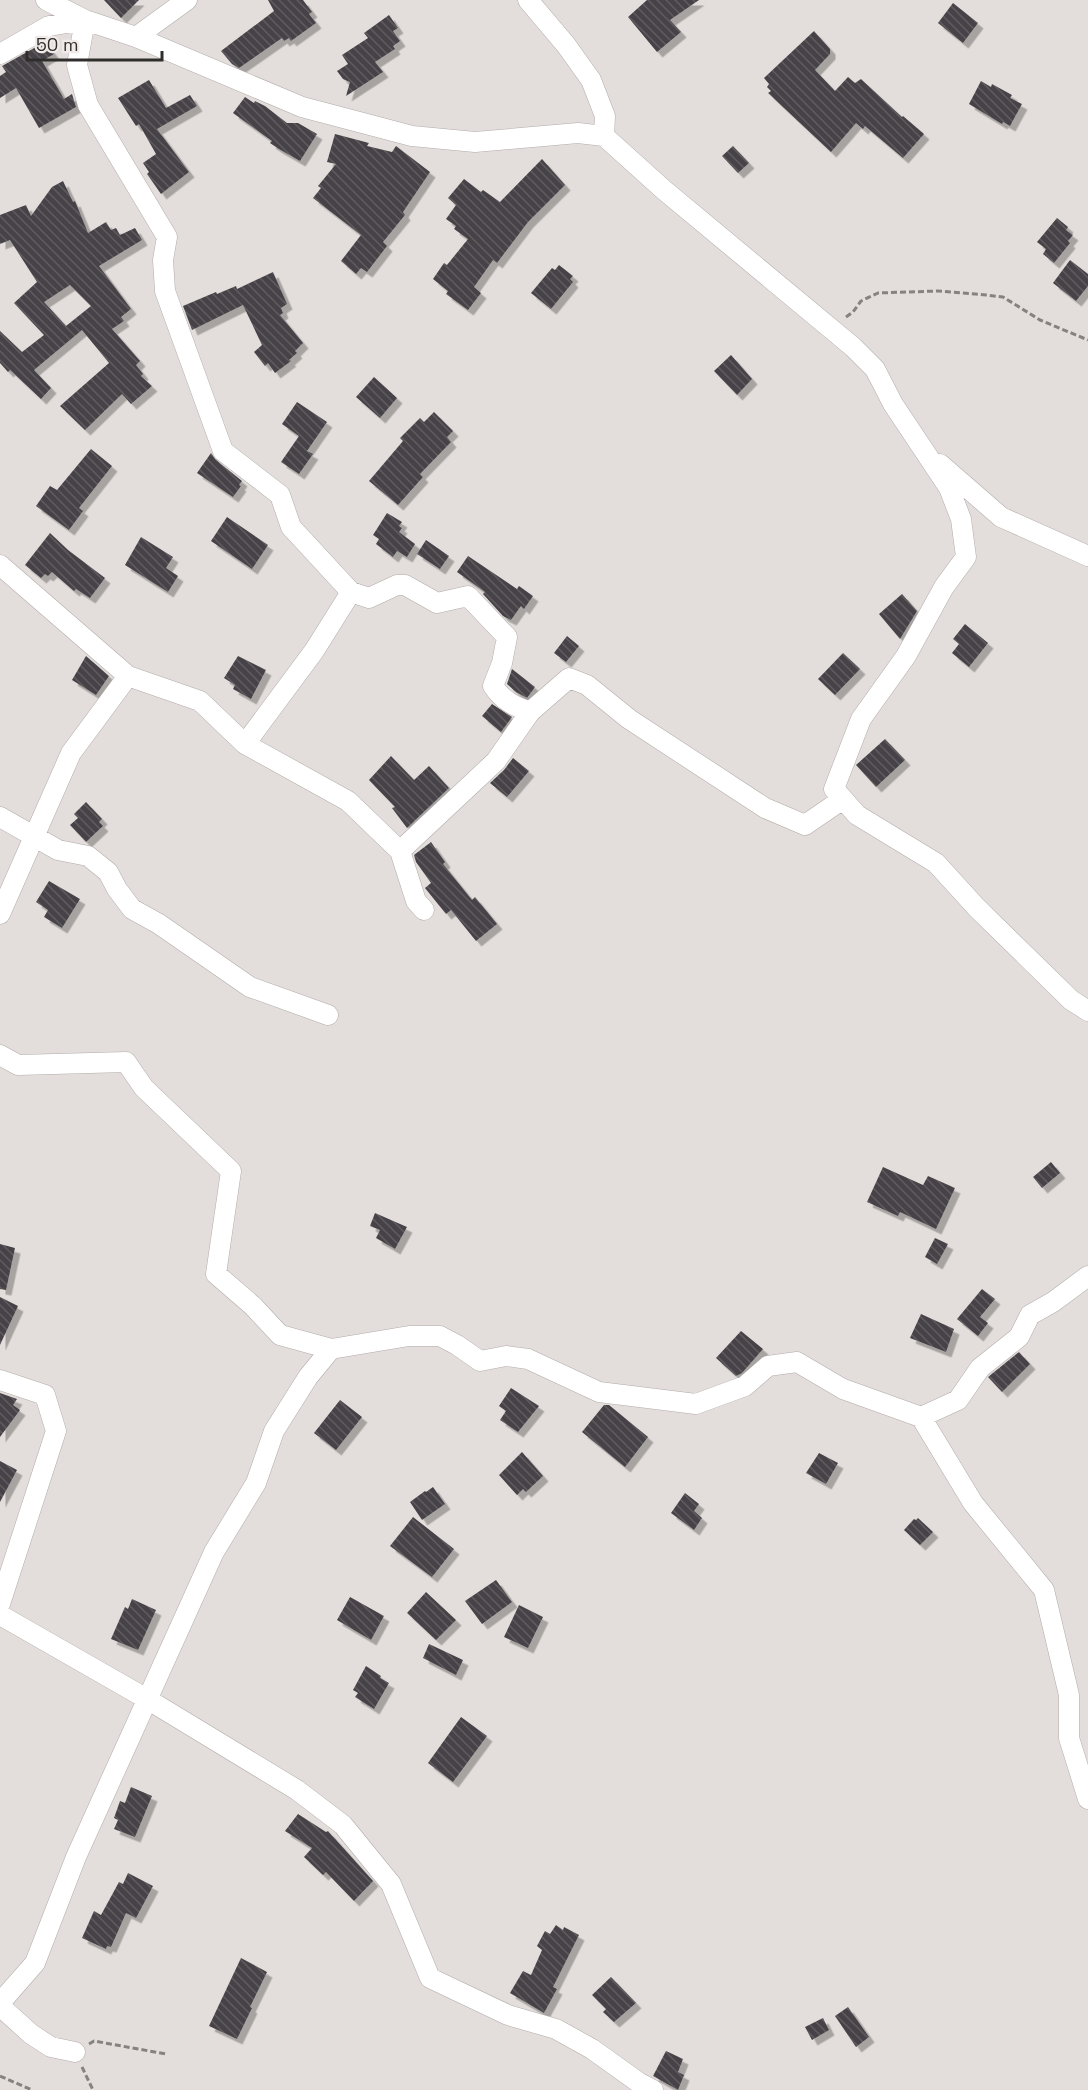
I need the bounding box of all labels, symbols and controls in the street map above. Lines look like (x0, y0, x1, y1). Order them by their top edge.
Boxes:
scale bar (27, 24, 162, 62)
text: 50 m (36, 33, 78, 56)

